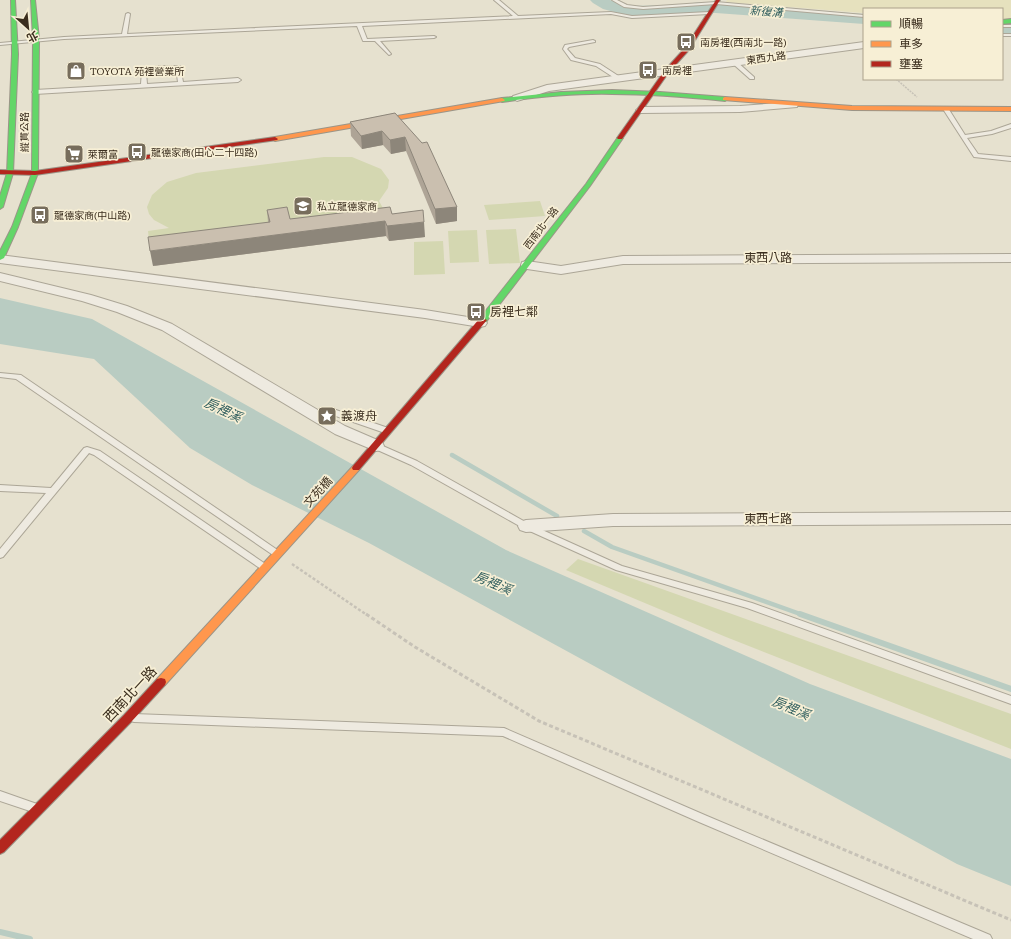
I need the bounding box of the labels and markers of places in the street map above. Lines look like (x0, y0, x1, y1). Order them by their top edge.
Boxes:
bus stop icon: 南房裡(西南北一路) (675, 31, 697, 53)
place label: 南房裡(西南北一路) (700, 37, 787, 48)
bus stop icon: 南房裡 (637, 59, 659, 81)
shop icon: TOYOTA 苑裡營業所 (65, 60, 87, 82)
place label: 南房裡 (662, 65, 692, 76)
place label: TOYOTA 苑裡營業所 (90, 66, 184, 77)
bus stop icon: 龍德家商(田心二十四路) (126, 141, 148, 163)
supermarket icon: 萊爾富 (63, 143, 85, 165)
place label: 龍德家商(田心二十四路) (151, 147, 258, 158)
place label: 萊爾富 (88, 149, 118, 160)
school or university icon: 私立龍德家商 (292, 195, 314, 217)
place label: 私立龍德家商 (317, 201, 377, 212)
bus stop icon: 龍德家商(中山路) (29, 204, 51, 226)
place label: 龍德家商(中山路) (54, 210, 131, 221)
bus stop icon: 房裡七鄰 (465, 301, 487, 323)
place label: 房裡七鄰 (490, 305, 538, 319)
place icon: 義渡舟 (316, 405, 338, 427)
place label: 義渡舟 (341, 409, 377, 423)

